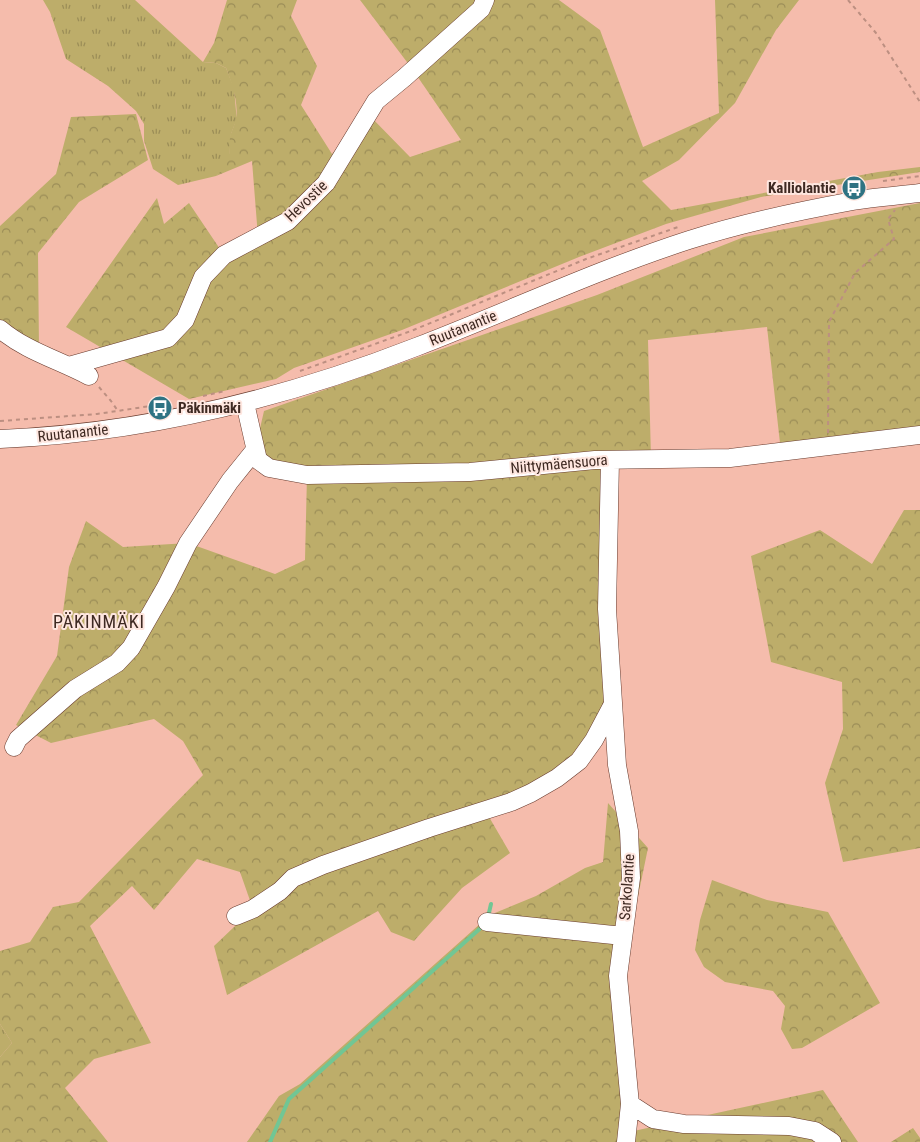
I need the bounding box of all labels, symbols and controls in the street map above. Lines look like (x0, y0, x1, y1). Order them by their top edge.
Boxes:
bus stop icon: Kalliolantie (841, 175, 867, 201)
street label: Hevostie (281, 177, 331, 225)
place label: Kalliolantie (768, 179, 836, 197)
street label: Ruutanantie (427, 306, 499, 350)
bus stop icon: Päkinmäki (147, 395, 173, 421)
place label: Päkinmäki (178, 399, 241, 417)
street label: Ruutanantie (37, 420, 109, 446)
street label: Niittymäensuora (510, 451, 608, 477)
district label: PÄKINMÄKI (53, 611, 145, 632)
street label: Sarkolantie (616, 853, 638, 921)

